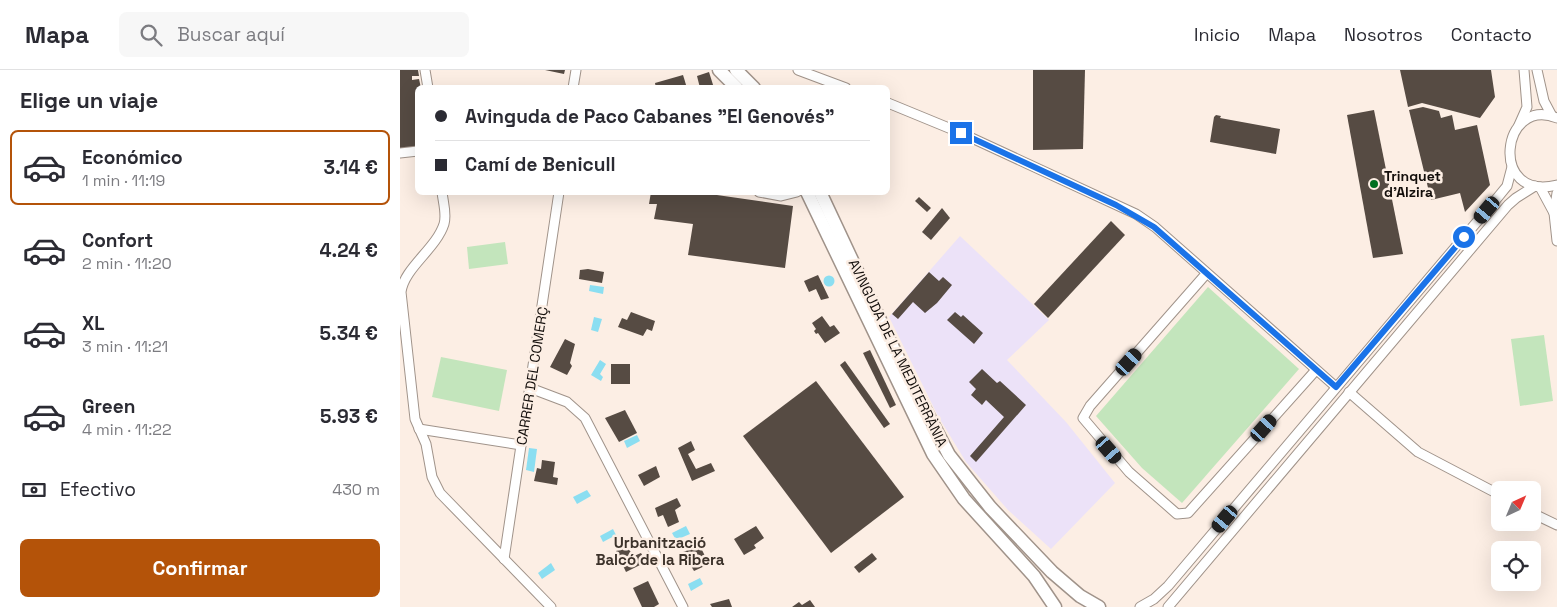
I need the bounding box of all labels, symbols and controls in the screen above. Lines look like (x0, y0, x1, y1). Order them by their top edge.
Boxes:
search box (119, 12, 469, 57)
text: Mapa (25, 19, 89, 50)
icon: search (137, 21, 165, 49)
text: Buscar aquí (177, 22, 285, 47)
text: Inicio (1194, 23, 1240, 46)
text: Mapa (1268, 23, 1316, 46)
text: Nosotros (1344, 23, 1423, 46)
text: Contacto (1451, 23, 1532, 46)
text: Elige un viaje (20, 86, 158, 114)
text: Avinguda de Paco Cabanes "El Genovés" (465, 104, 834, 129)
route end (950, 122, 972, 144)
icon: car (22, 145, 67, 190)
text: Económico (82, 145, 183, 170)
text: Camí de Benicull (465, 152, 616, 177)
text: 3.14 € (323, 155, 378, 180)
place label: Trinquet d'Alzira (1384, 167, 1441, 201)
text: 1 min · 11:19 (82, 170, 165, 191)
marker: Trinquet d'Alzira (1368, 178, 1380, 190)
car (1471, 194, 1502, 226)
route start (1453, 226, 1475, 248)
icon: car (22, 228, 67, 273)
text: Confort (82, 228, 153, 253)
text: 4.24 € (319, 238, 378, 263)
text: 2 min · 11:20 (82, 253, 172, 274)
street label: AVINGUDA DE LA MEDITERRÀNIA (845, 256, 952, 450)
street label: CARRER DEL COMERÇ (512, 305, 552, 447)
icon: car (22, 311, 67, 356)
text: XL (82, 311, 105, 336)
text: 5.34 € (320, 321, 378, 346)
text: 3 min · 11:21 (82, 336, 168, 357)
car (1113, 346, 1144, 378)
icon: car (22, 394, 67, 439)
text: Green (82, 394, 135, 419)
text: 5.93 € (320, 404, 378, 429)
car (1248, 412, 1279, 444)
text: 4 min · 11:22 (82, 419, 172, 440)
car (1093, 434, 1124, 466)
icon: cash (20, 476, 48, 504)
text: Efectivo (60, 477, 136, 502)
text: 430 m (332, 479, 380, 500)
north arrow (1491, 481, 1541, 531)
map controls (1491, 481, 1541, 591)
car (1209, 503, 1240, 535)
district label: Urbanització Balcó de la Ribera (595, 533, 725, 569)
button: Confirmar (20, 539, 380, 597)
button: locate (1491, 541, 1541, 591)

